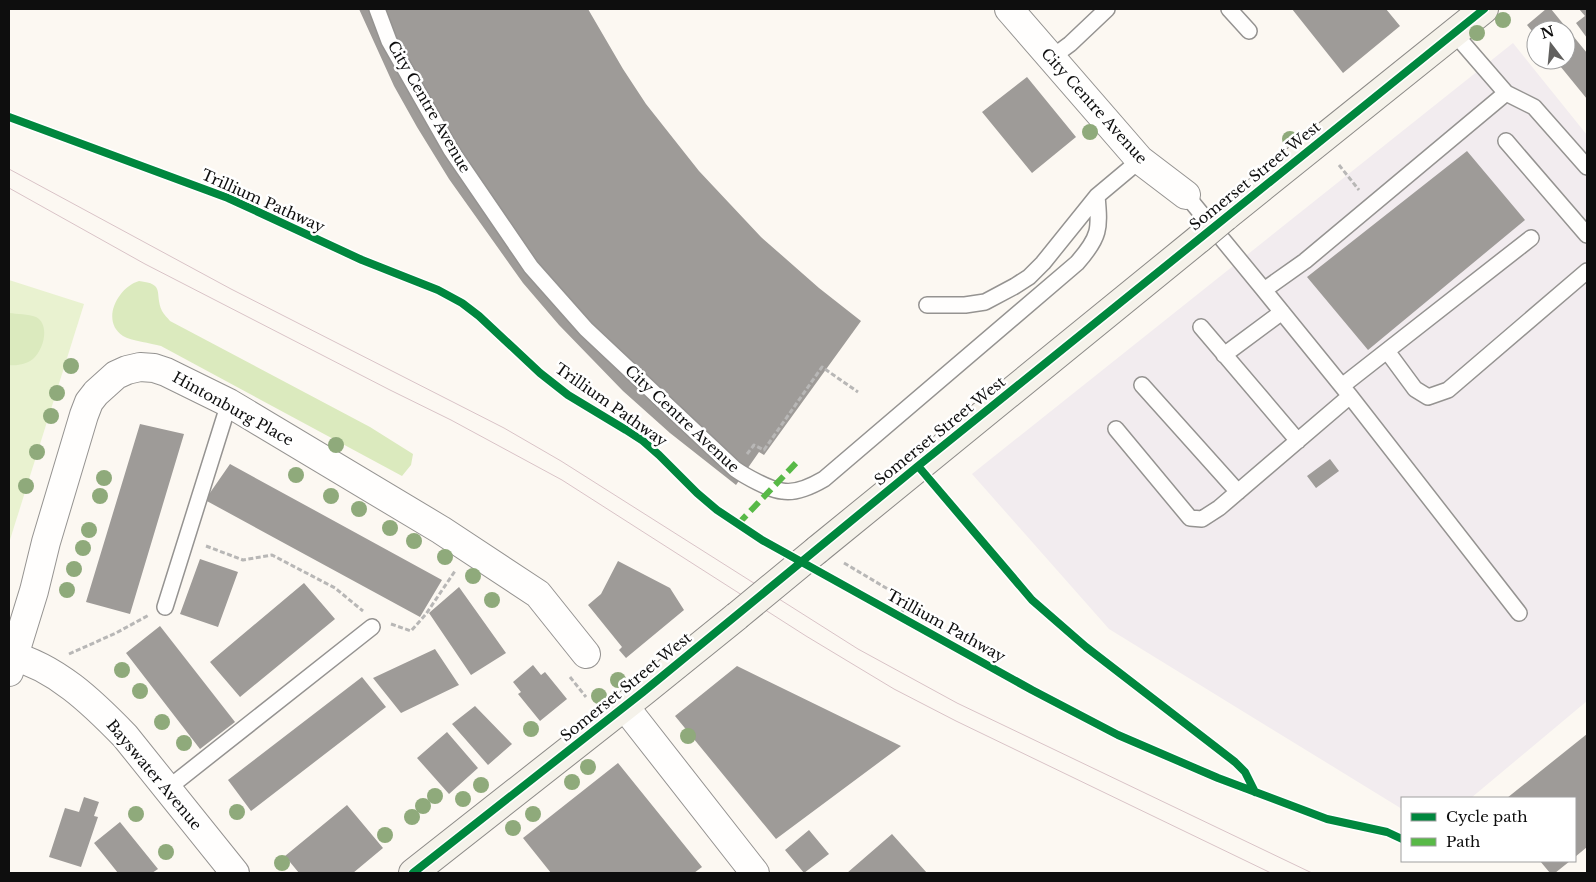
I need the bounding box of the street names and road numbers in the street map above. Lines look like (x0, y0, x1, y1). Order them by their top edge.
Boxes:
street label: City Centre Avenue (384, 37, 475, 176)
street label: City Centre Avenue (1037, 44, 1151, 167)
street label: Somerset Street West (1185, 117, 1324, 234)
street label: Trillium Pathway (199, 165, 328, 236)
street label: Trillium Pathway (551, 359, 672, 451)
street label: City Centre Avenue (621, 361, 743, 476)
street label: Hintonburg Place (169, 367, 297, 450)
street label: Somerset Street West (870, 372, 1009, 489)
street label: Trillium Pathway (884, 585, 1009, 666)
street label: Somerset Street West (556, 628, 695, 745)
street label: Bayswater Avenue (103, 716, 206, 834)

